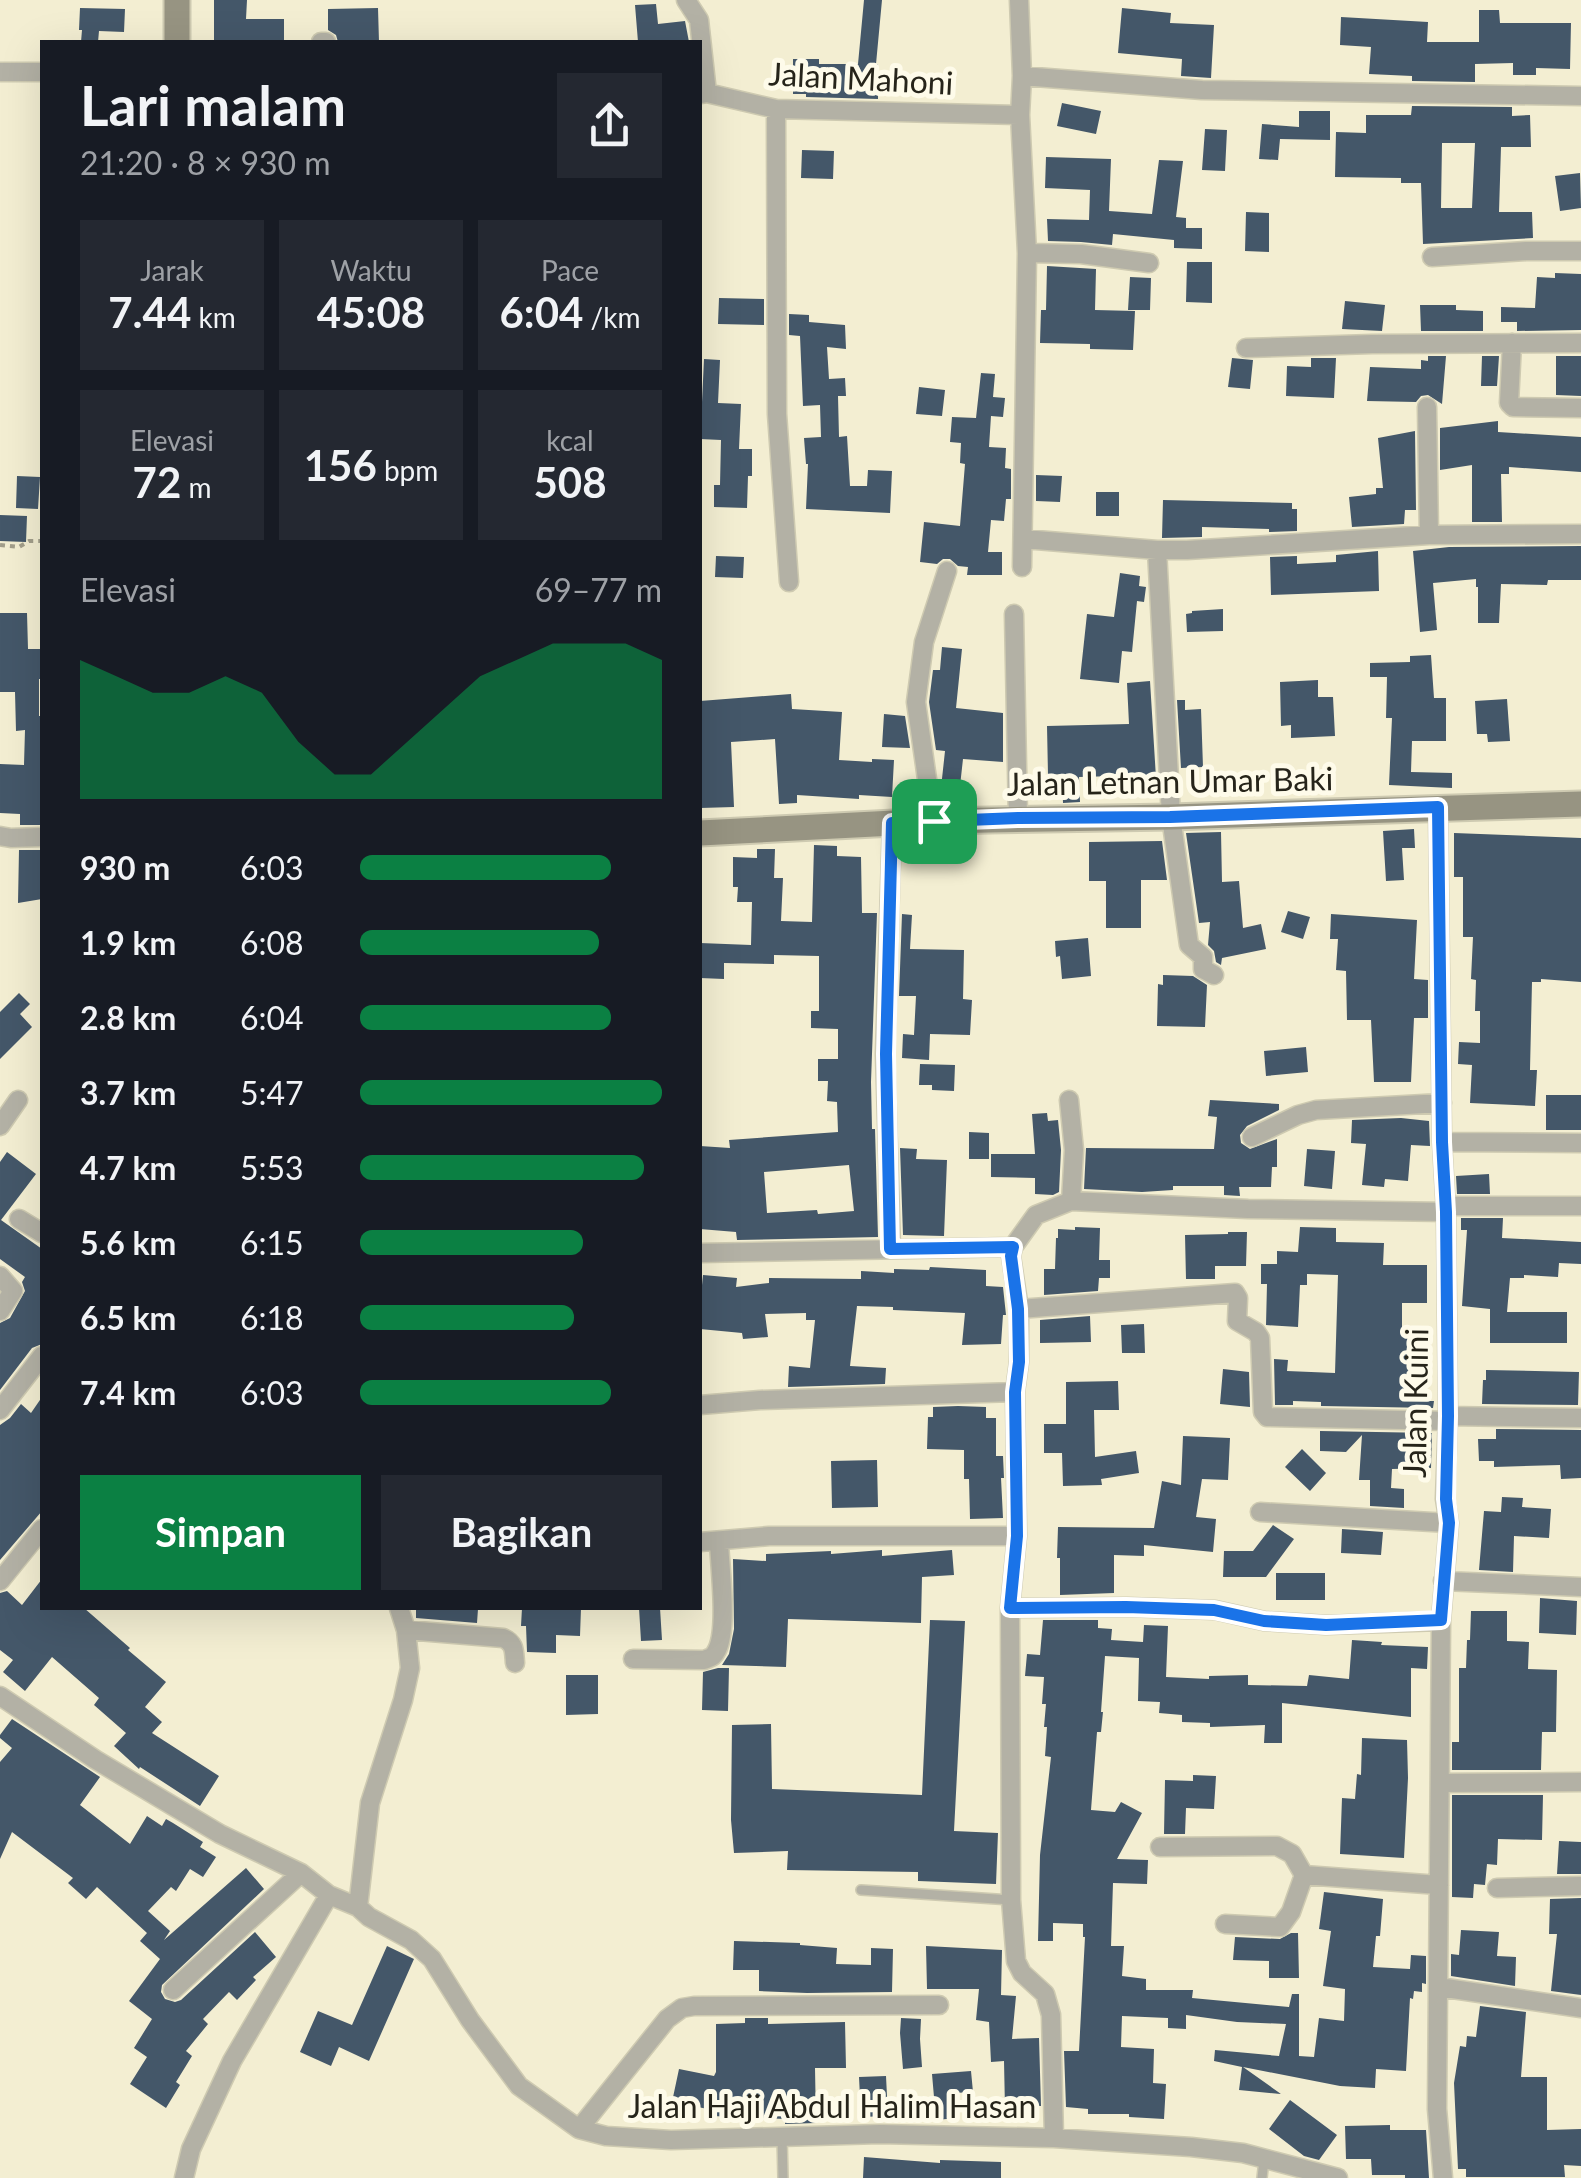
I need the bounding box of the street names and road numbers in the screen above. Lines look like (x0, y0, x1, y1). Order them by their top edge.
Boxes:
street label: Jalan Mahoni (768, 53, 954, 102)
street label: Jalan Letnan Umar Baki (1006, 758, 1333, 803)
street label: Jalan Kuini (1394, 1328, 1435, 1478)
street label: Jalan Haji Abdul Halim Hasan (628, 2086, 1036, 2125)

